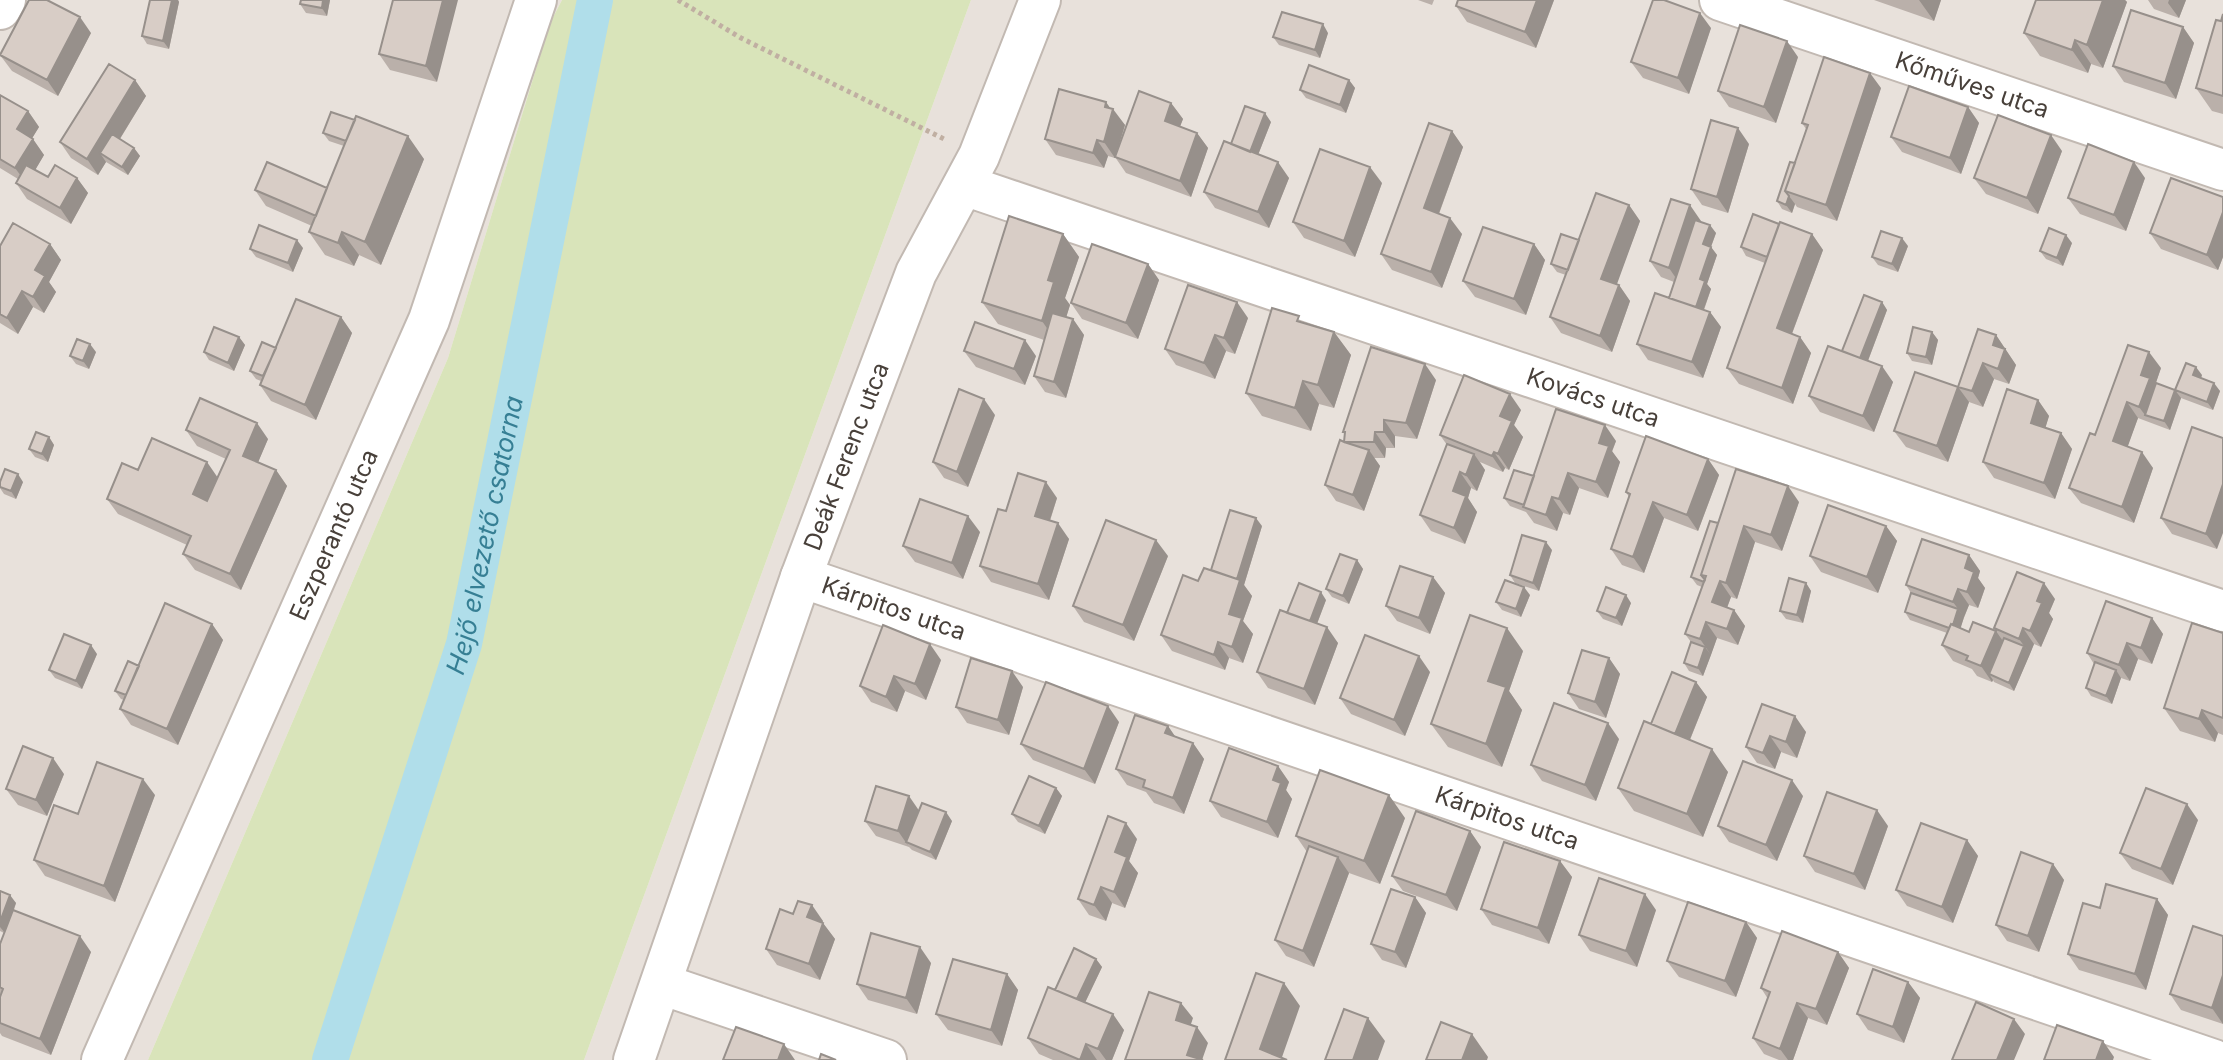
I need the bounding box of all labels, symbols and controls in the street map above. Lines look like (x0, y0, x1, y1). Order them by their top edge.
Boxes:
street label: Kőműves utca (1891, 45, 2053, 124)
street label: Deák Ferenc utca (797, 358, 895, 554)
street label: Kovács utca (1523, 361, 1663, 433)
water label: Hejő elvezető csatorna (439, 393, 529, 678)
street label: Eszperantó utca (283, 445, 384, 625)
street label: Kárpitos utca (818, 570, 970, 646)
street label: Kárpitos utca (1431, 780, 1583, 856)

